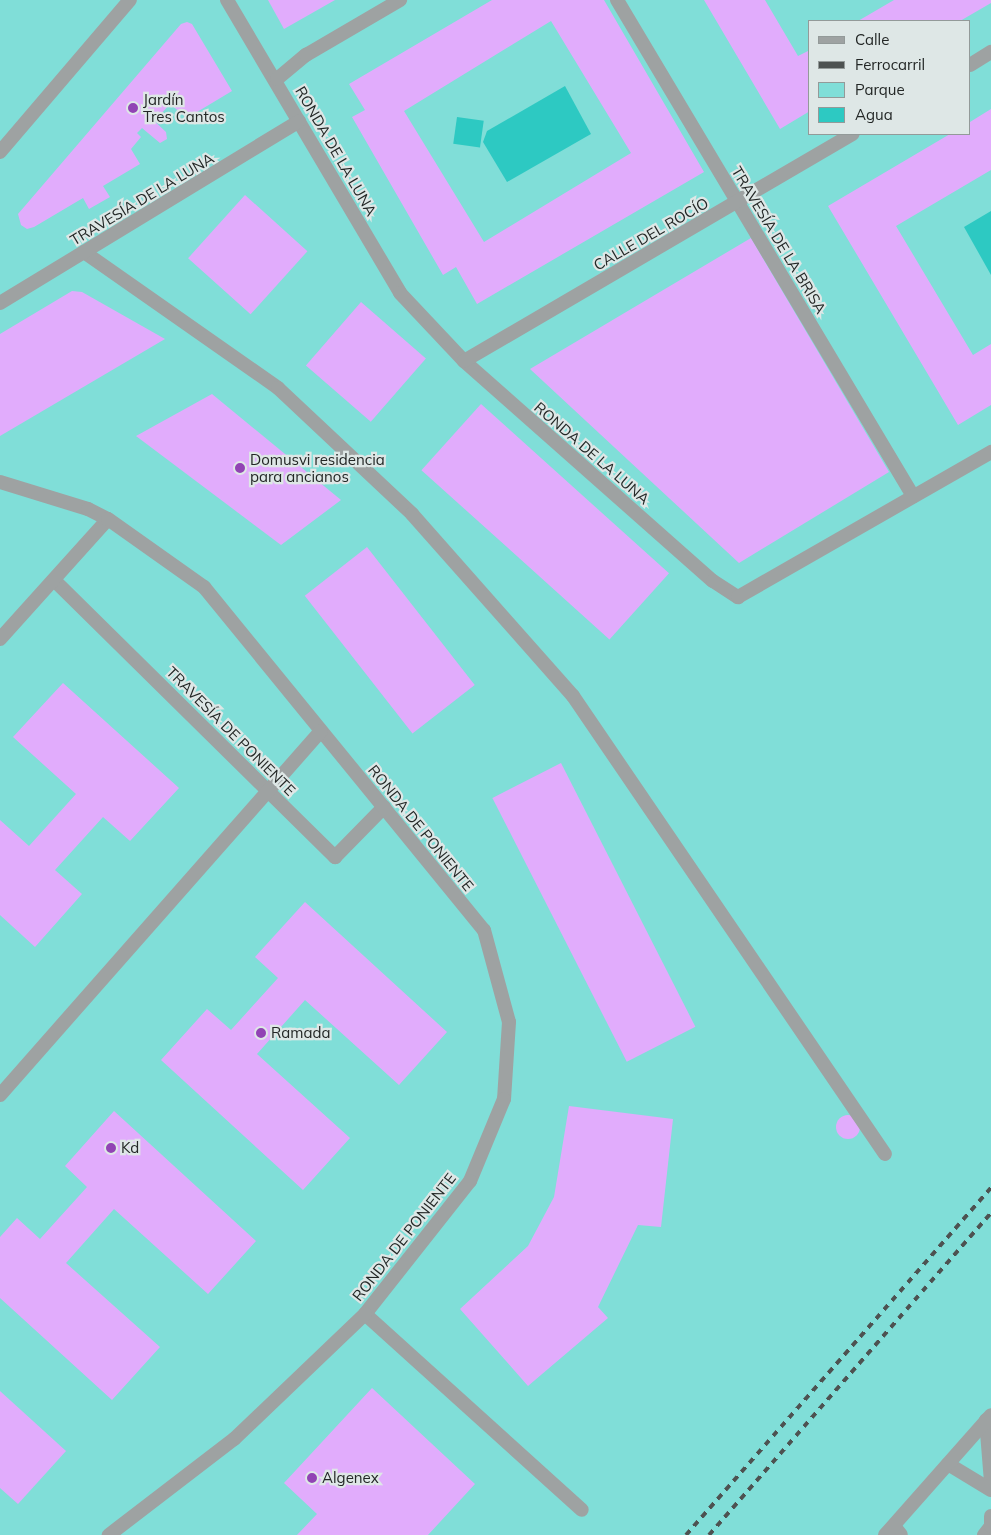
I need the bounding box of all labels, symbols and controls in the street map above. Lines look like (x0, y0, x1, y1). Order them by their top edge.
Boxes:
legend (808, 20, 971, 135)
text: Calle (855, 30, 889, 49)
text: Ferrocarril (855, 55, 925, 74)
text: Parque (855, 80, 905, 99)
street label: RONDA DE LA LUNA (292, 83, 380, 219)
place label: Jardín Tres Cantos (143, 90, 225, 125)
marker: Jardín Tres Cantos (127, 102, 139, 114)
text: Agua (855, 105, 893, 124)
street label: TRAVESÍA DE LA LUNA (67, 149, 217, 249)
street label: TRAVESÍA DE LA BRISA (728, 163, 830, 317)
street label: CALLE DEL ROCÍO (590, 194, 712, 274)
street label: RONDA DE LA LUNA (531, 398, 653, 508)
place label: Domusvi residencia para ancianos (250, 450, 385, 485)
marker: Domusvi residencia para ancianos (234, 462, 246, 474)
street label: TRAVESÍA DE PONIENTE (163, 663, 299, 799)
street label: RONDA DE PONIENTE (365, 761, 477, 895)
place label: Ramada (271, 1024, 331, 1042)
marker: Ramada (255, 1027, 267, 1039)
place label: Kd (121, 1139, 139, 1157)
marker: Kd (105, 1142, 117, 1154)
street label: RONDA DE PONIENTE (349, 1170, 459, 1304)
place label: Algenex (322, 1469, 379, 1487)
marker: Algenex (306, 1472, 318, 1484)

